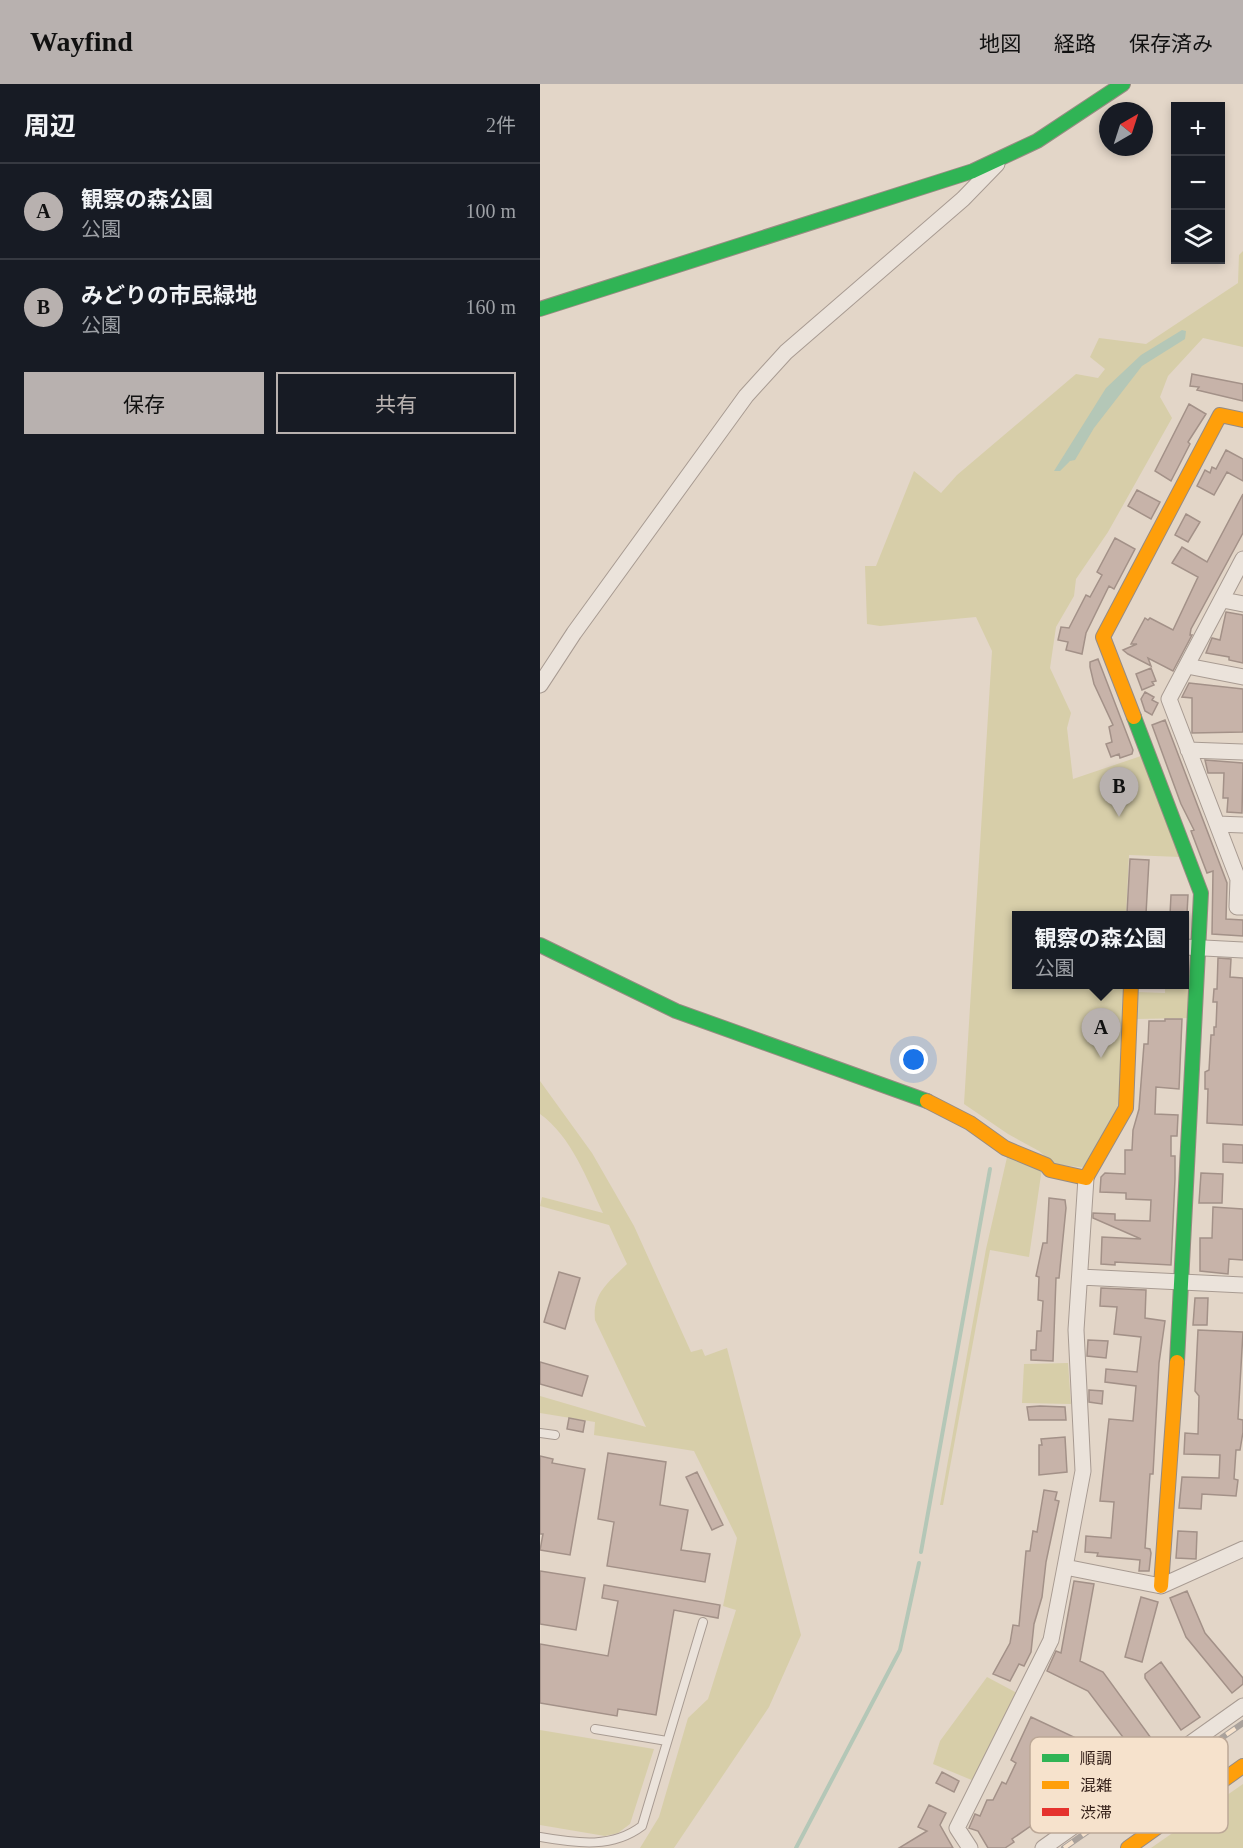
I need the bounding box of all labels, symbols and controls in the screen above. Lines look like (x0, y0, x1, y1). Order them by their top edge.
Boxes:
text: Wayfind (30, 26, 133, 57)
text: 地図 (979, 32, 1021, 56)
text: 経路 (1054, 32, 1096, 56)
text: 保存済み (1129, 32, 1213, 56)
north arrow (1099, 102, 1153, 156)
map controls (1171, 102, 1225, 264)
button: + (1171, 102, 1225, 156)
text: 周辺 (24, 112, 76, 141)
text: 2件 (486, 114, 516, 136)
button: − (1171, 156, 1225, 210)
text: 観察の森公園 (81, 187, 213, 212)
text: A (36, 200, 51, 222)
text: 100 m (465, 200, 516, 222)
button: layers (1171, 210, 1225, 264)
text: 公園 (81, 218, 121, 240)
text: みどりの市民緑地 (81, 283, 257, 308)
text: B (37, 296, 50, 318)
text: 160 m (465, 296, 516, 318)
text: 公園 (81, 314, 121, 336)
button: 保存 (24, 372, 264, 434)
button: 共有 (276, 372, 516, 434)
pin: B (1100, 768, 1138, 817)
popup (1012, 911, 1189, 989)
text: 観察の森公園 (1034, 926, 1167, 951)
text: 公園 (1034, 957, 1074, 979)
pin: A (1082, 1008, 1120, 1058)
your location (899, 1045, 928, 1074)
legend (1030, 1737, 1228, 1833)
text: 順調 (1080, 1750, 1112, 1767)
text: 混雑 (1080, 1777, 1112, 1794)
text: 渋滞 (1080, 1804, 1112, 1821)

